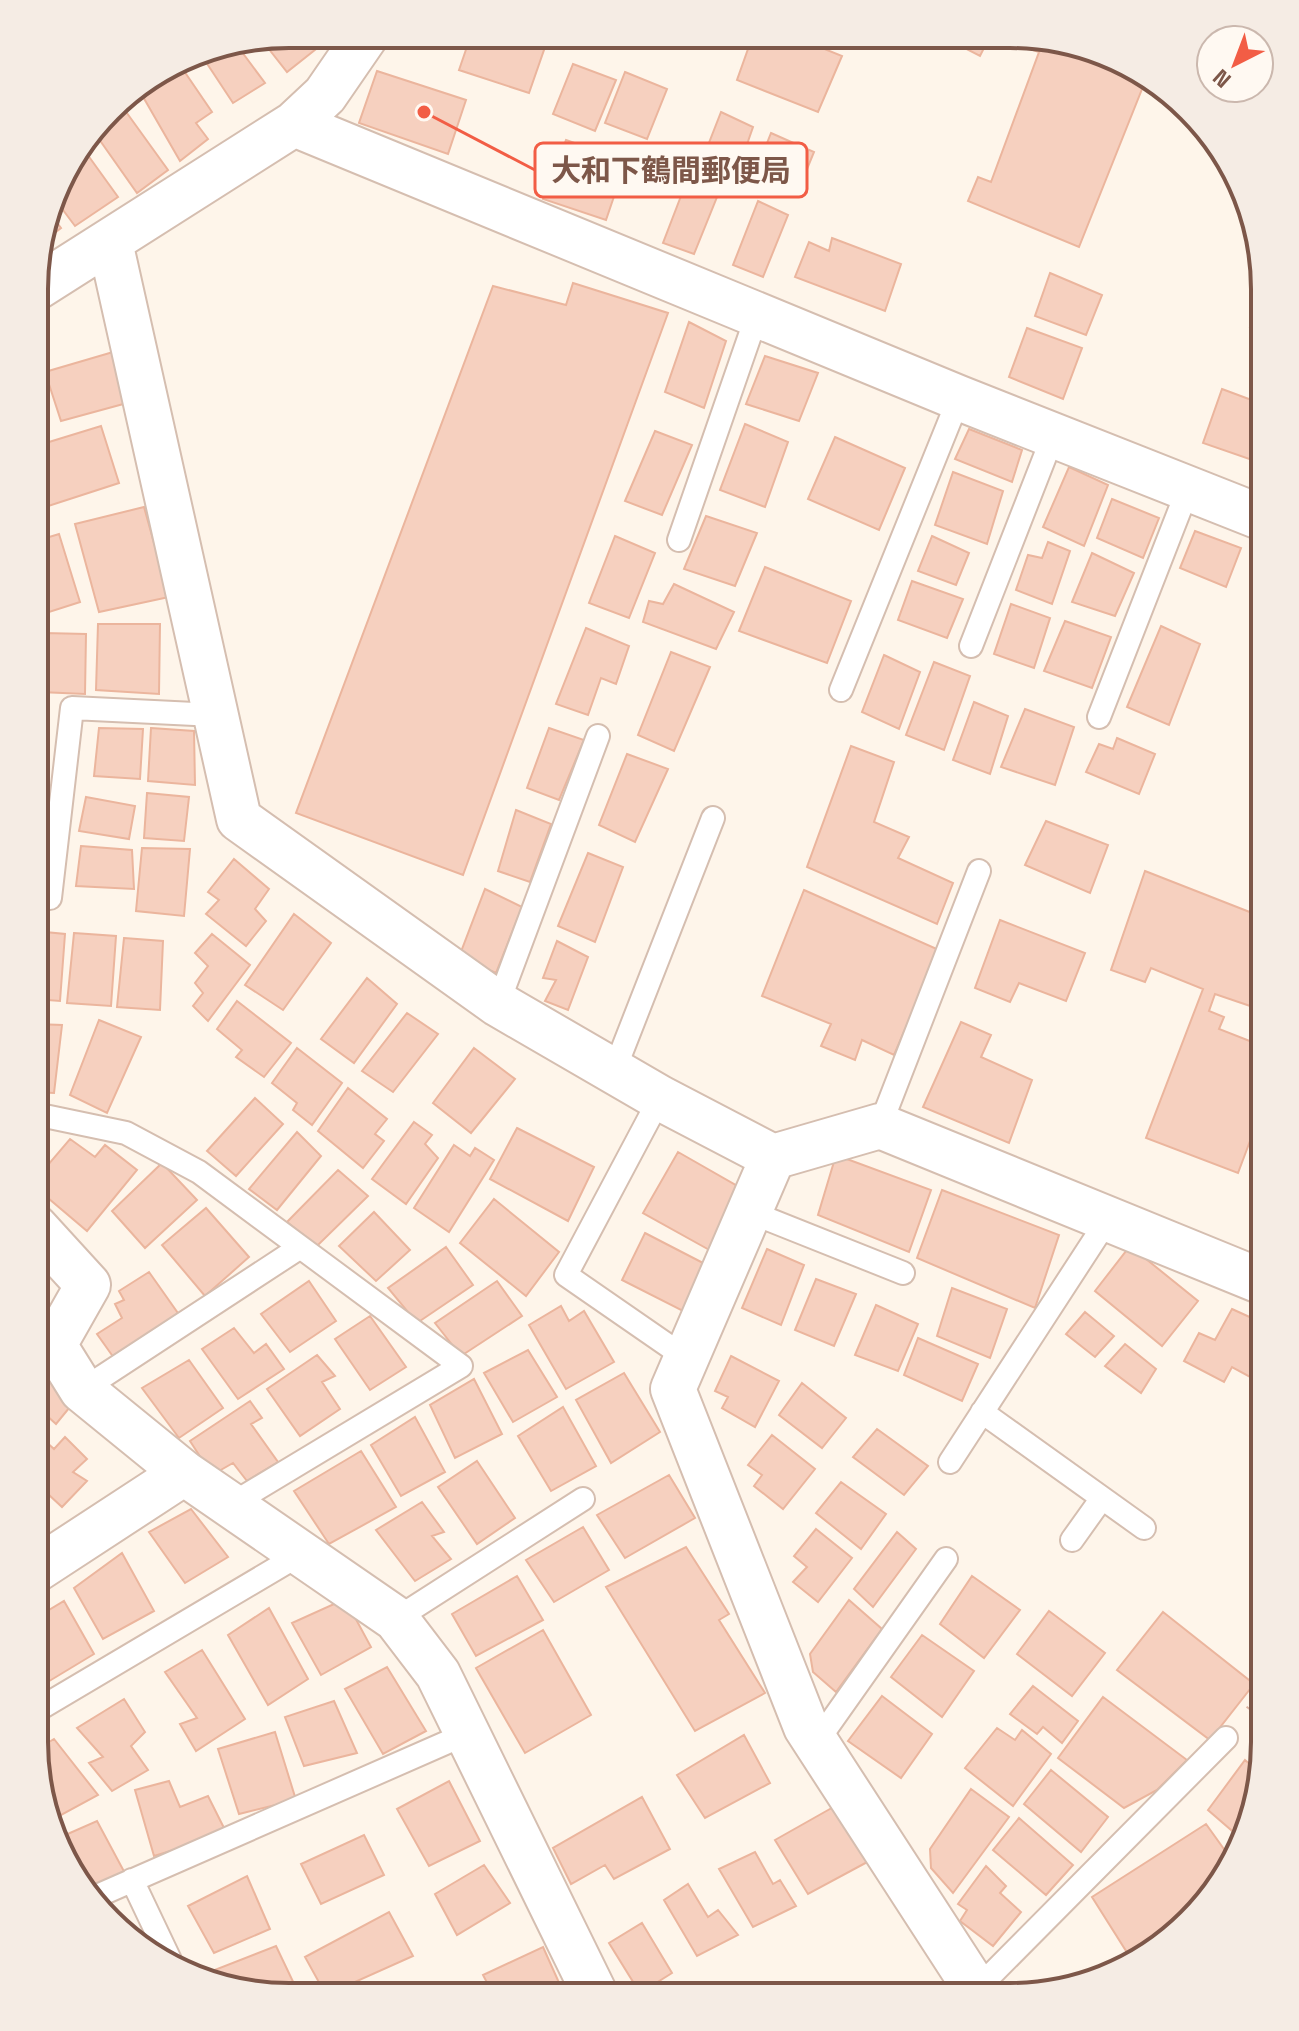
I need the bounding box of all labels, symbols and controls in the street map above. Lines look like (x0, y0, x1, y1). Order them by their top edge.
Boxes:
north arrow (1195, 24, 1275, 104)
text: N (1207, 64, 1236, 94)
callout: 大和下鶴間郵便局 (535, 143, 807, 197)
text: 大和下鶴間郵便局 (551, 151, 791, 190)

